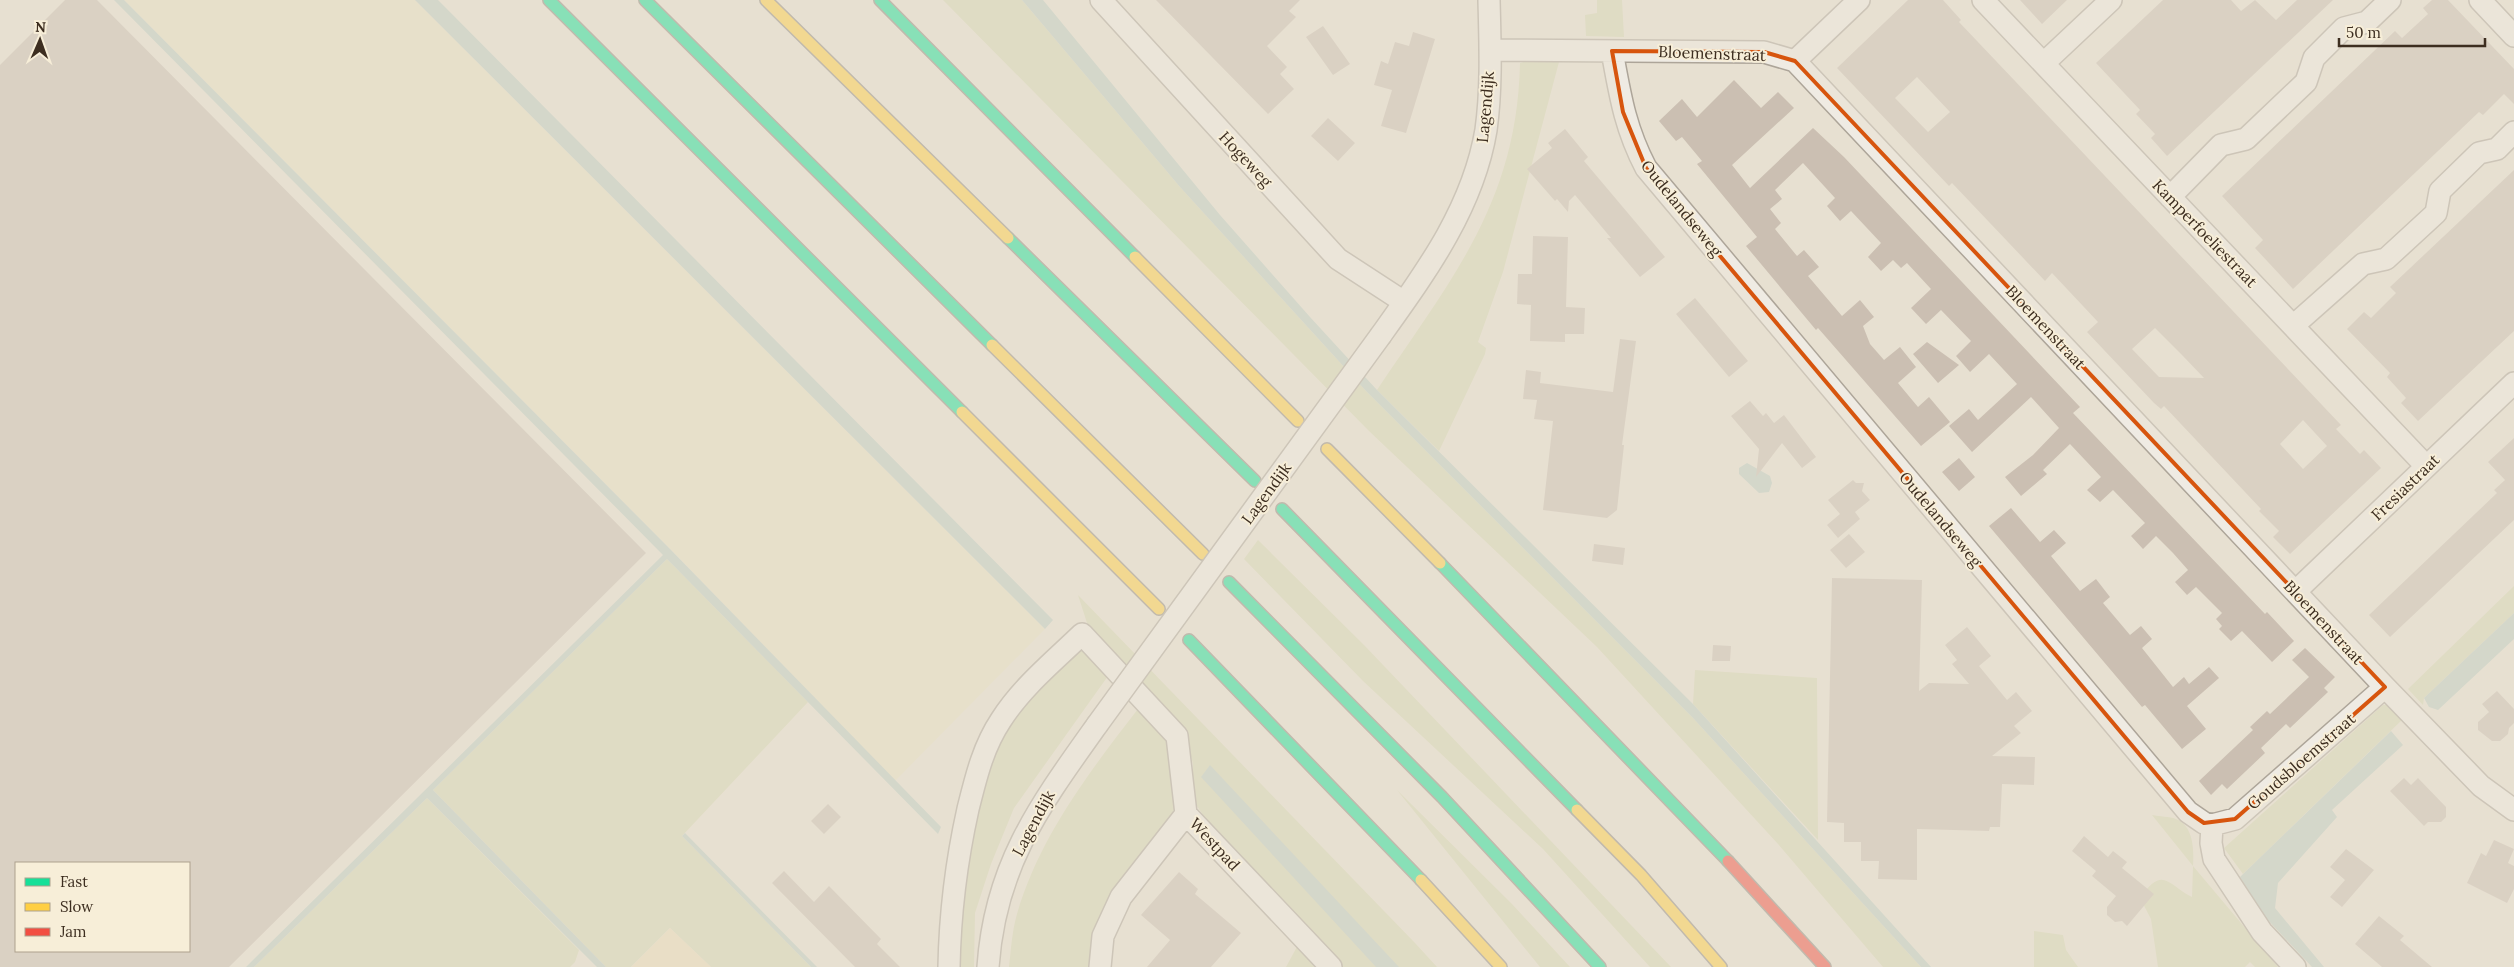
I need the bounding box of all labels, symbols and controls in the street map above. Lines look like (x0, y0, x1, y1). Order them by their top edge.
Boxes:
north arrow (15, 15, 65, 65)
scale bar (2339, 15, 2485, 47)
text: N (35, 18, 46, 36)
text: 50 m (2346, 23, 2381, 42)
street label: Bloemenstraat (1658, 41, 1767, 65)
street label: Lagendijk (1472, 70, 1498, 144)
street label: Hogeweg (1215, 127, 1278, 192)
street label: Oudelandseweg (1637, 156, 1728, 261)
street label: Kamperfoeliestraat (2148, 175, 2262, 292)
street label: Bloemenstraat (2002, 281, 2091, 374)
street label: Fresiastraat (2367, 449, 2444, 525)
street label: Lagendijk (1237, 458, 1295, 528)
street label: Oudelandseweg (1895, 467, 1987, 572)
street label: Bloemenstraat (2280, 576, 2369, 669)
street label: Goudsbloemstraat (2243, 708, 2360, 814)
street label: Lagendijk (1007, 786, 1059, 859)
street label: Westpad (1186, 813, 1245, 875)
legend (15, 862, 190, 952)
text: Fast (60, 872, 88, 891)
text: Slow (60, 897, 93, 916)
text: Jam (59, 922, 87, 941)

